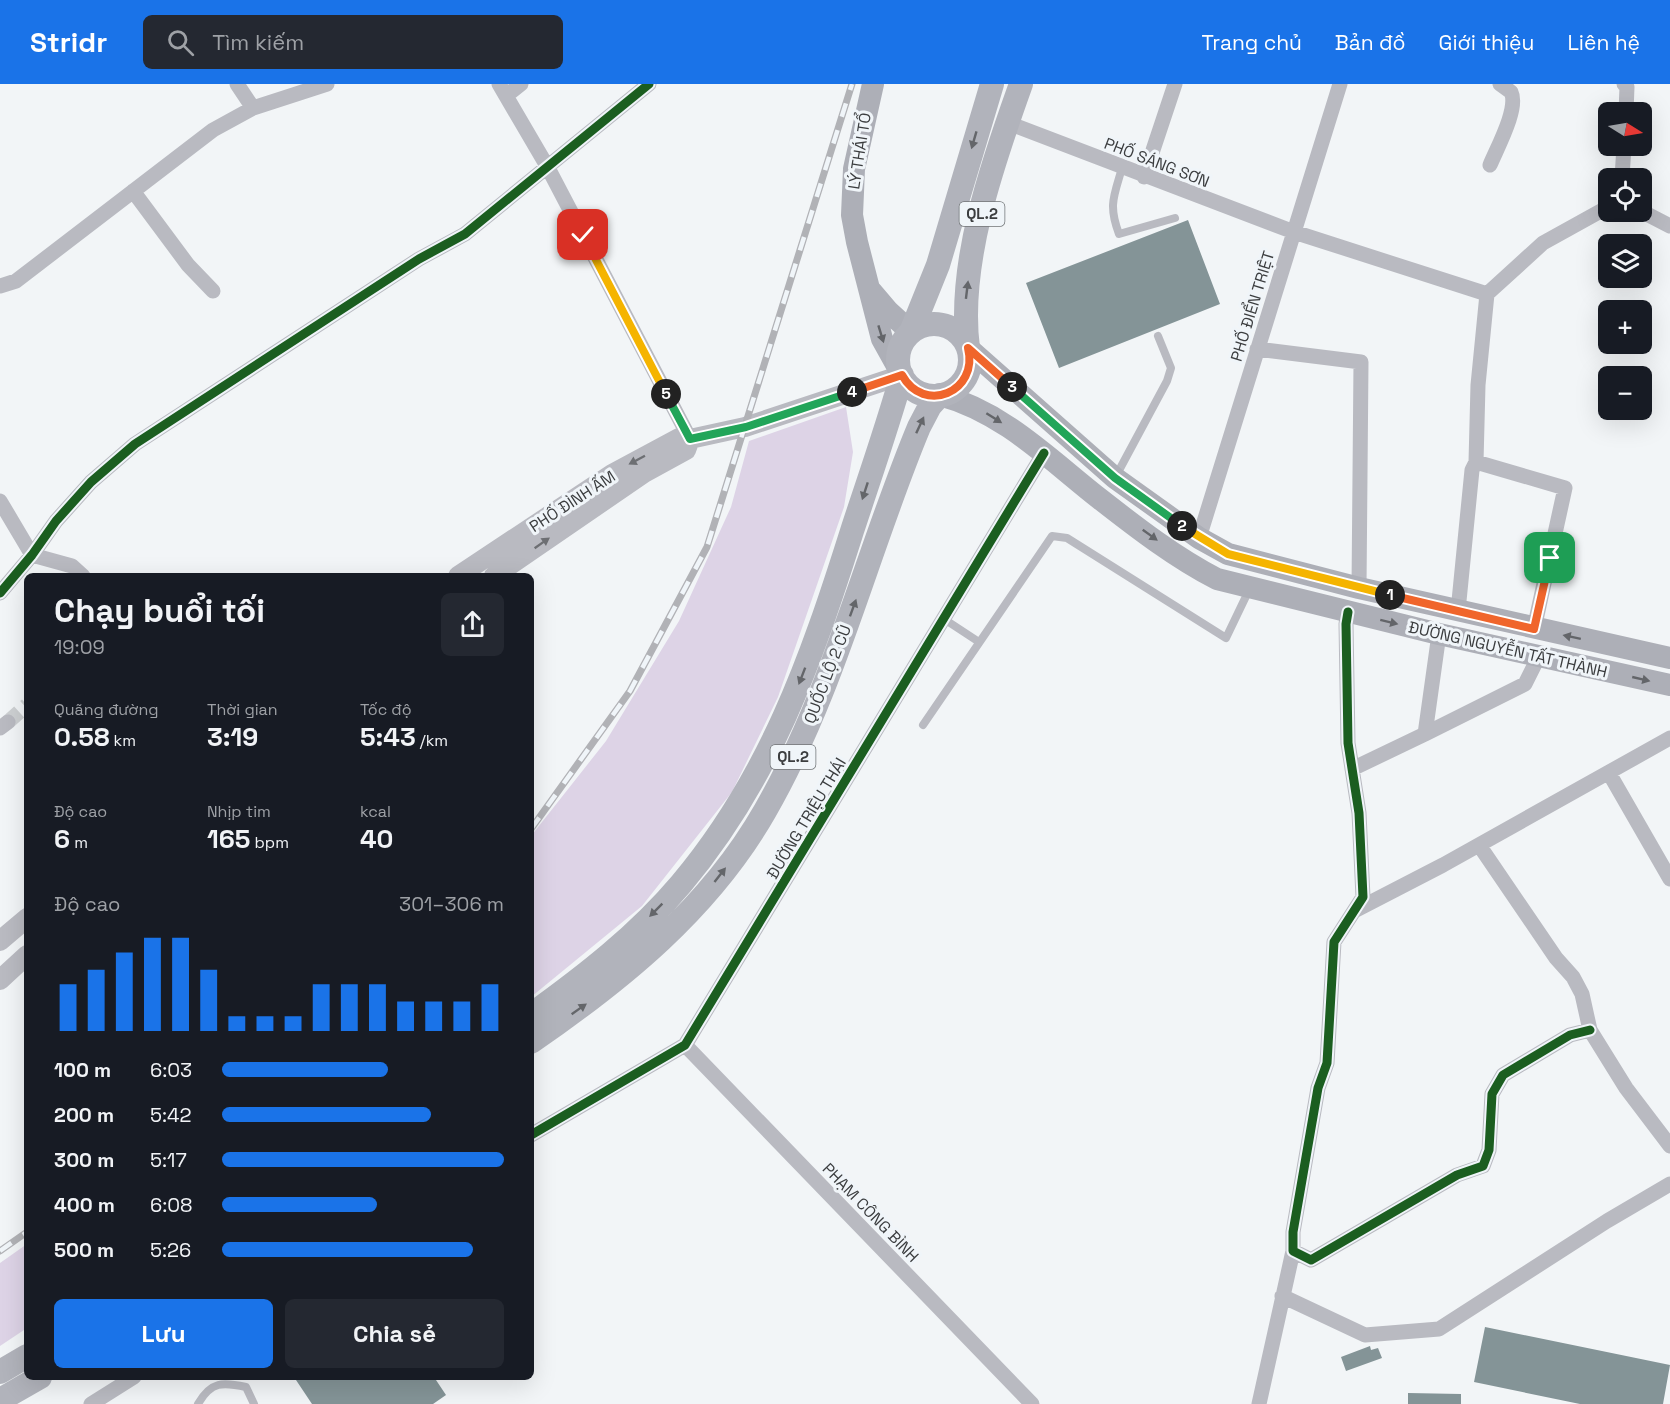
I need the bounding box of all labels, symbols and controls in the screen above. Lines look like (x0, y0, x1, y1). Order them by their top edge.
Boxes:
search box (143, 15, 563, 69)
text: Stridr (30, 24, 107, 60)
icon: search (164, 26, 197, 59)
text: Tìm kiếm (212, 28, 304, 56)
text: Trang chủ (1202, 29, 1302, 56)
text: Bản đồ (1335, 29, 1406, 56)
text: Giới thiệu (1439, 29, 1534, 56)
text: Liên hệ (1567, 29, 1640, 56)
north arrow (1598, 102, 1652, 156)
map controls (1598, 102, 1652, 420)
street label: LÝ THÁI TỔ (842, 111, 876, 191)
one-way arrow (969, 131, 978, 149)
street label: PHỐ SÁNG SƠN (1101, 133, 1213, 192)
button: locate (1598, 168, 1652, 222)
road number: QL.2 (960, 202, 1004, 226)
pin (557, 209, 608, 260)
icon: check (566, 218, 599, 251)
button: layers (1598, 234, 1652, 288)
street label: PHỐ ĐIỂN TRIỆT (1225, 248, 1279, 364)
one-way arrow (962, 280, 971, 299)
button: + (1598, 300, 1652, 354)
one-way arrow (877, 325, 886, 343)
button: − (1598, 366, 1652, 420)
pin: 3 (997, 372, 1027, 402)
text: 3 (1007, 376, 1017, 397)
pin: 4 (837, 377, 867, 407)
pin: 5 (651, 379, 681, 409)
text: 4 (847, 381, 857, 402)
text: 5 (661, 383, 671, 404)
one-way arrow (986, 412, 1002, 423)
one-way arrow (916, 416, 925, 433)
one-way arrow (628, 455, 645, 465)
street label: PHỐ ĐÌNH ẤM (525, 466, 619, 537)
one-way arrow (860, 482, 870, 500)
pin: 2 (1167, 511, 1197, 541)
text: 2 (1177, 515, 1187, 536)
one-way arrow (1141, 529, 1157, 541)
pin (1524, 532, 1575, 583)
one-way arrow (534, 537, 550, 549)
icon: arrive (1533, 541, 1566, 574)
pin: 1 (1375, 580, 1405, 610)
text: 1 (1386, 584, 1394, 605)
text: Chạy buổi tối (54, 590, 265, 632)
button: share (441, 593, 504, 656)
one-way arrow (848, 599, 858, 617)
street label: ĐƯỜNG NGUYỄN TẤT THÀNH (1406, 615, 1610, 683)
one-way arrow (1380, 617, 1398, 627)
street label: QUỐC LỘ 2 CŨ (799, 622, 856, 727)
one-way arrow (1562, 632, 1581, 641)
text: 19:09 (54, 634, 105, 660)
one-way arrow (797, 667, 807, 685)
one-way arrow (1632, 674, 1650, 684)
text: Quãng đường (54, 699, 159, 720)
text: Thời gian (207, 699, 278, 720)
text: Tốc độ (360, 699, 412, 720)
text: 0.58 (54, 720, 109, 754)
text: 3:19 (207, 720, 258, 754)
text: 5:43 (360, 720, 416, 754)
text: km (109, 730, 136, 751)
text: /km (416, 730, 448, 751)
road number: QL.2 (770, 745, 816, 769)
street label: ĐƯỜNG TRIỆU THÁI (762, 754, 851, 883)
text: Độ cao (54, 801, 107, 822)
text: Nhịp tim (207, 801, 271, 822)
text: kcal (360, 801, 391, 822)
text: 6 (54, 822, 70, 856)
text: 165 (207, 822, 250, 856)
text: 40 (360, 822, 393, 856)
text: m (70, 832, 88, 853)
text: bpm (250, 832, 289, 853)
one-way arrow (714, 867, 727, 883)
text: Độ cao (54, 891, 120, 917)
text: 301–306 m (399, 891, 504, 917)
one-way arrow (649, 903, 663, 917)
one-way arrow (571, 1004, 587, 1015)
text: 100 m (54, 1057, 111, 1083)
text: 6:03 (150, 1057, 192, 1083)
text: 200 m (54, 1102, 114, 1128)
text: 5:42 (150, 1102, 192, 1128)
text: 300 m (54, 1147, 114, 1173)
text: 5:17 (150, 1147, 187, 1173)
street label: PHẠM CÔNG BÌNH (818, 1158, 923, 1266)
text: 400 m (54, 1192, 115, 1218)
text: 6:08 (150, 1192, 193, 1218)
text: 500 m (54, 1237, 114, 1263)
text: 5:26 (150, 1237, 191, 1263)
button: Lưu (54, 1299, 273, 1368)
button: Chia sẻ (285, 1299, 504, 1368)

